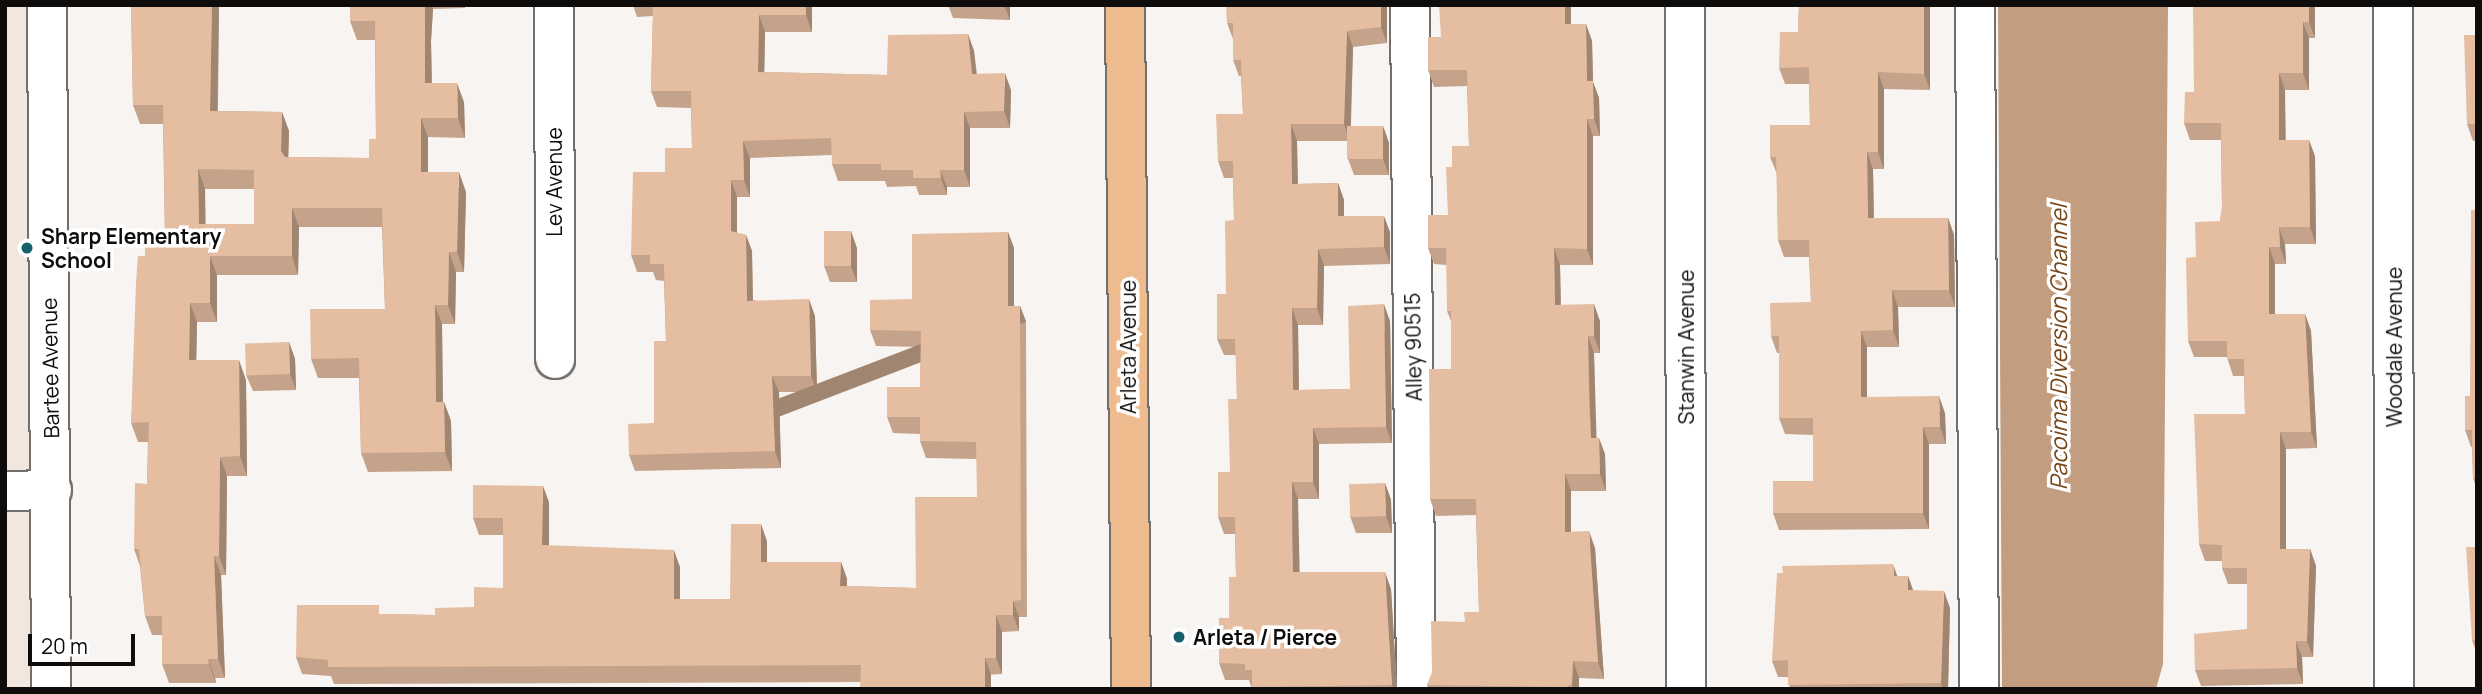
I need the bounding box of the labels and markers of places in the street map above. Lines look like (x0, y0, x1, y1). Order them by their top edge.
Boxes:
place label: Sharp Elementary School (41, 223, 221, 273)
marker: Sharp Elementary School (19, 240, 35, 256)
place label: Arleta / Pierce (1193, 624, 1337, 650)
marker: Arleta / Pierce (1171, 629, 1187, 645)

